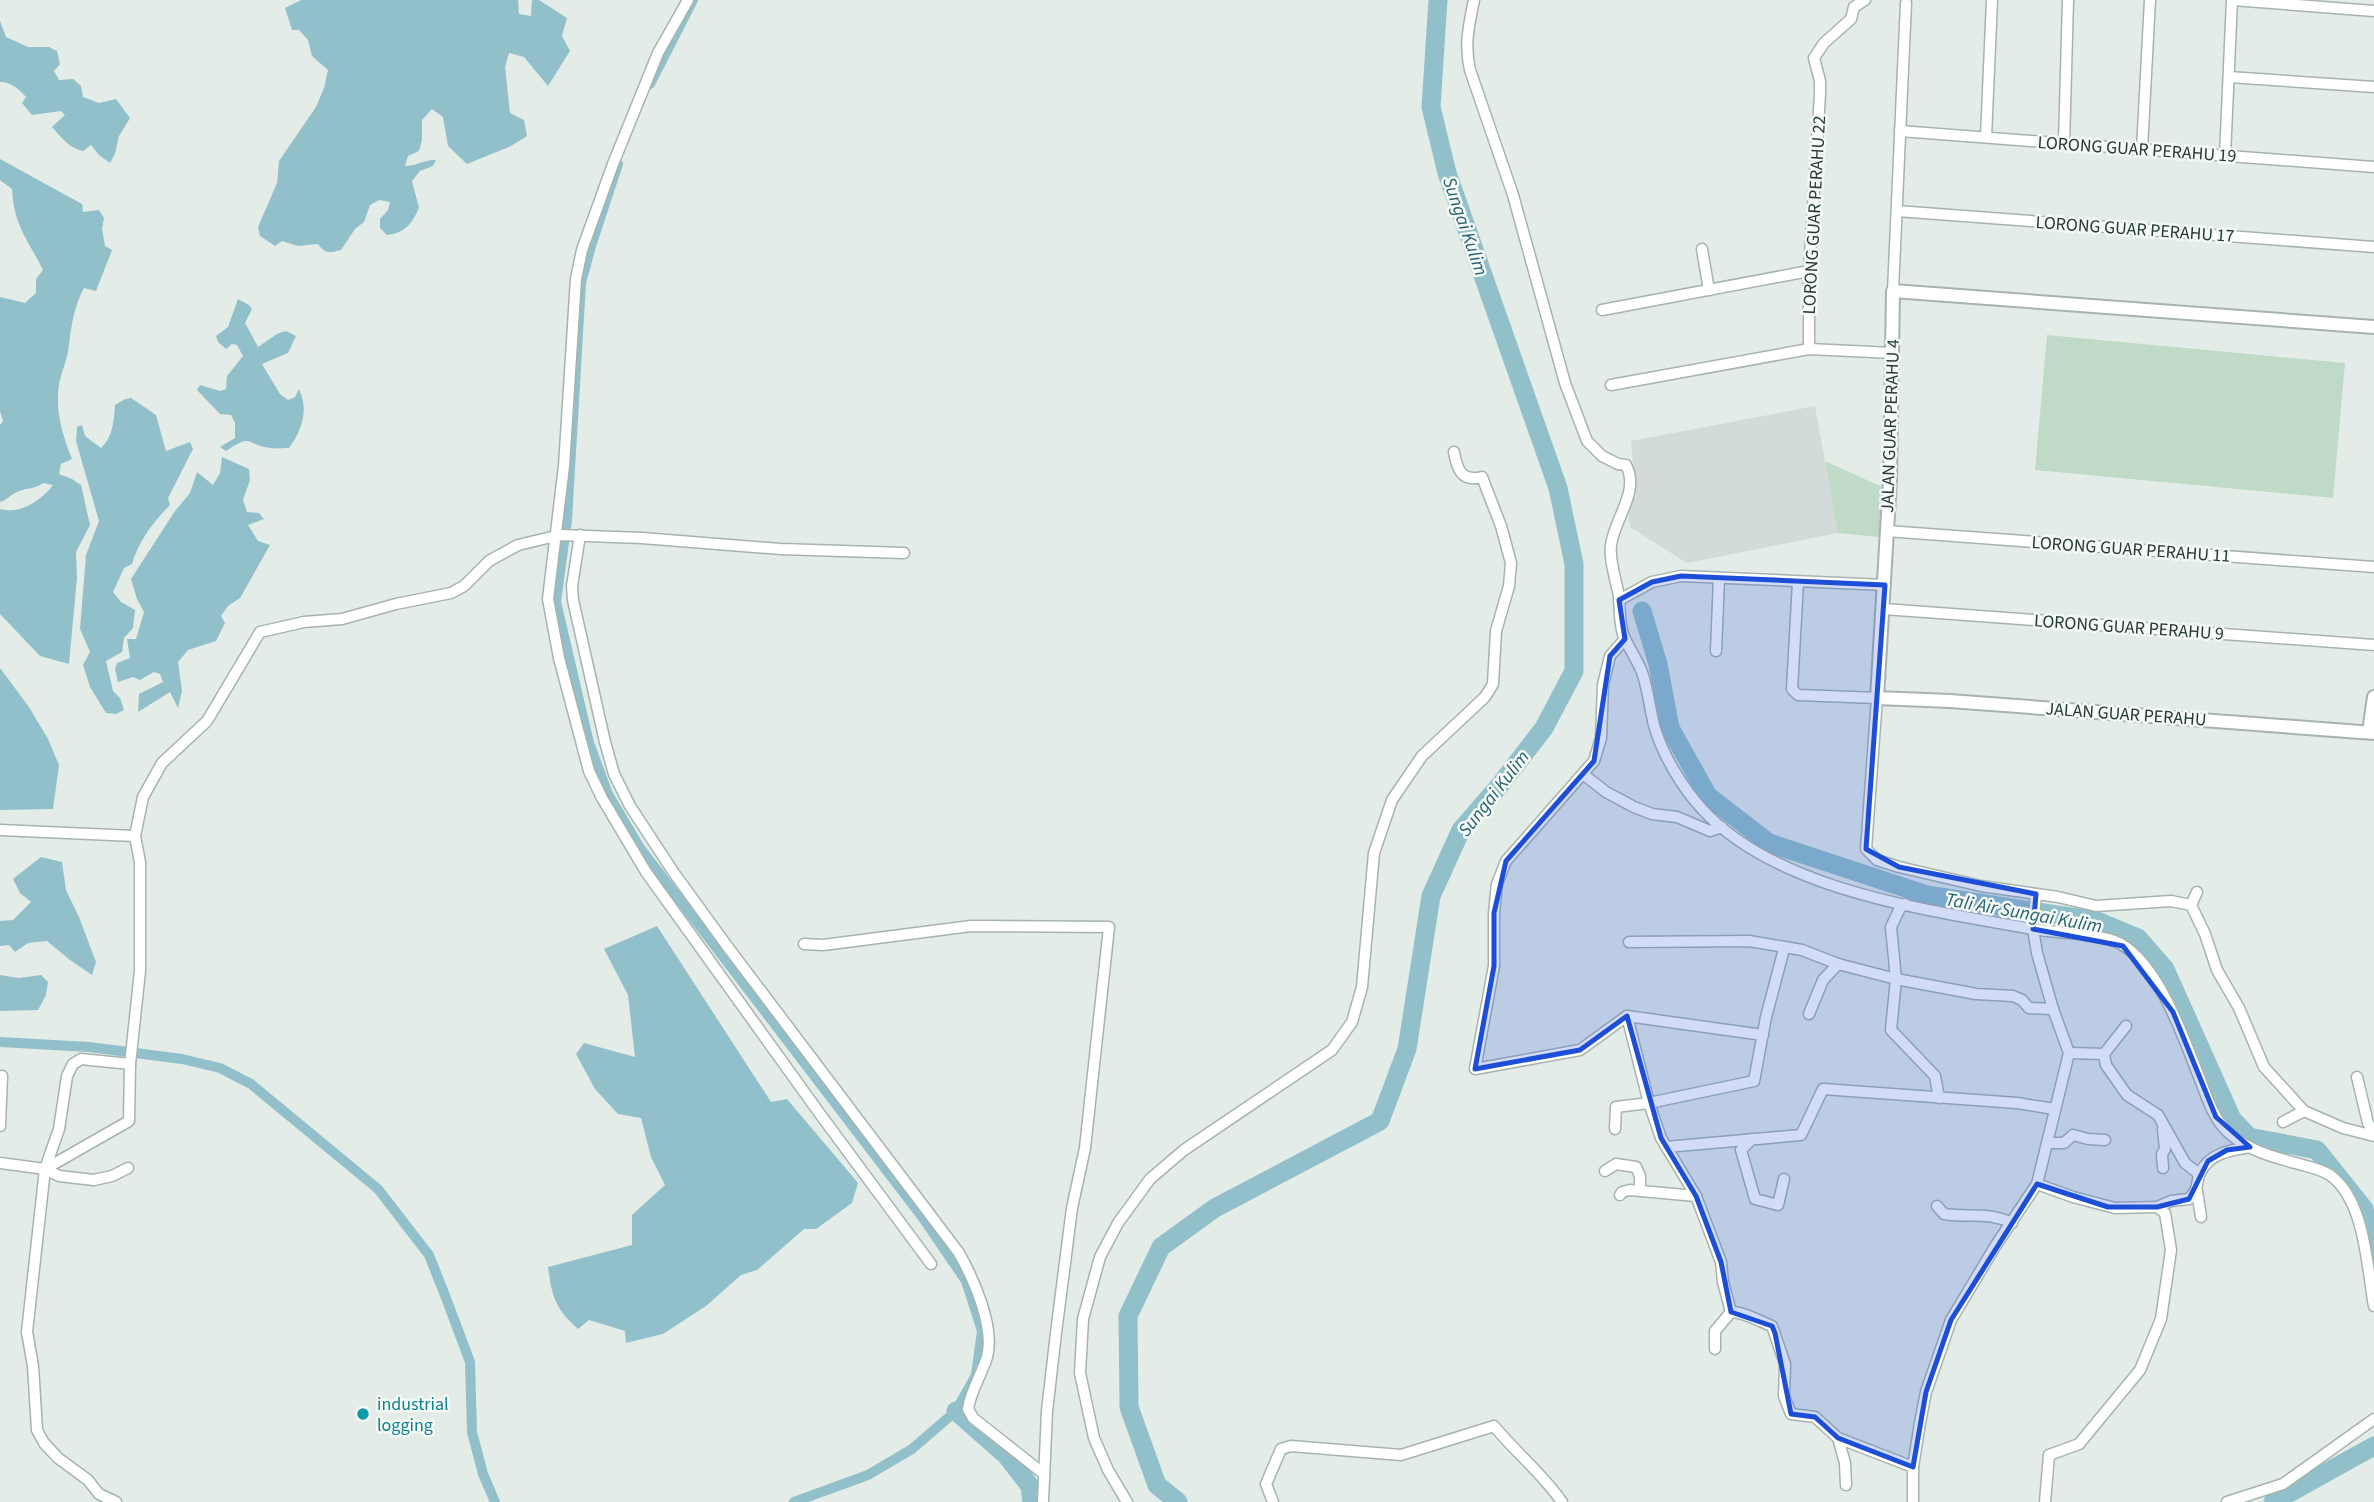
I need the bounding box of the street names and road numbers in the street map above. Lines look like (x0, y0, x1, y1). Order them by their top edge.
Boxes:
street label: LORONG GUAR PERAHU 22 (1797, 115, 1832, 315)
street label: LORONG GUAR PERAHU 19 (2037, 130, 2237, 169)
street label: LORONG GUAR PERAHU 17 (2035, 210, 2235, 249)
street label: JALAN GUAR PERAHU 4 (1875, 339, 1906, 513)
street label: LORONG GUAR PERAHU 11 (2031, 530, 2231, 569)
street label: LORONG GUAR PERAHU 9 (2033, 608, 2225, 647)
street label: JALAN GUAR PERAHU (2045, 696, 2207, 733)

